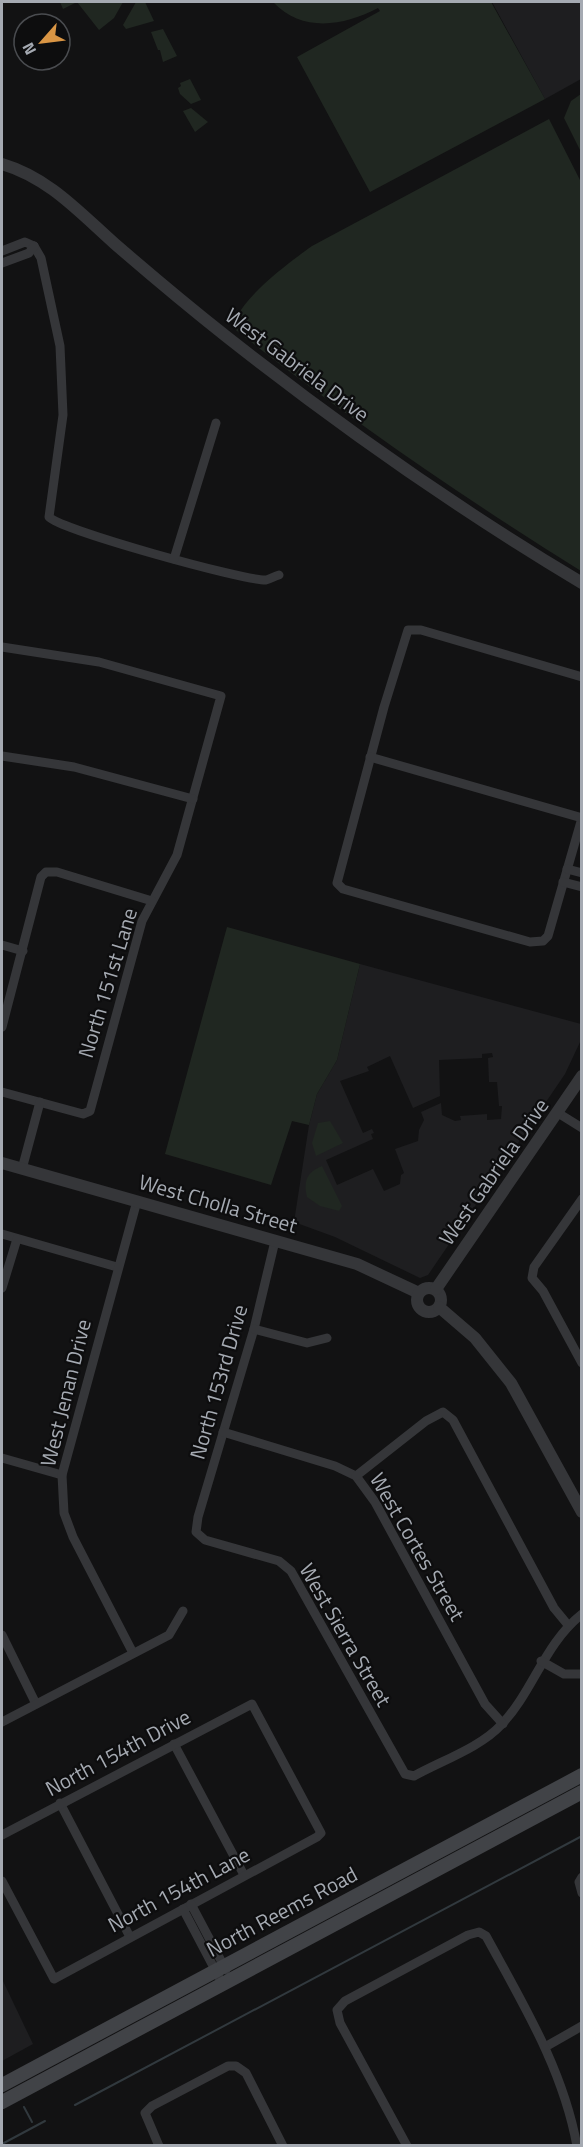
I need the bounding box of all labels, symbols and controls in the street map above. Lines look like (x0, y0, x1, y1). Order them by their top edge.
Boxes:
north arrow (12, 12, 72, 72)
text: N (16, 39, 42, 60)
street label: West Gabriela Drive (219, 299, 376, 429)
street label: North 151st Lane (69, 904, 145, 1062)
street label: West Gabriela Drive (430, 1091, 556, 1252)
street label: West Cholla Street (135, 1165, 302, 1241)
street label: North 153rd Drive (181, 1301, 255, 1463)
street label: West Jenan Drive (31, 1316, 99, 1470)
street label: West Cortes Street (362, 1466, 474, 1627)
street label: West Sierra Street (292, 1557, 400, 1713)
street label: North 154th Drive (39, 1700, 196, 1804)
street label: North 154th Lane (102, 1838, 255, 1940)
street label: North Reems Road (200, 1858, 363, 1964)

